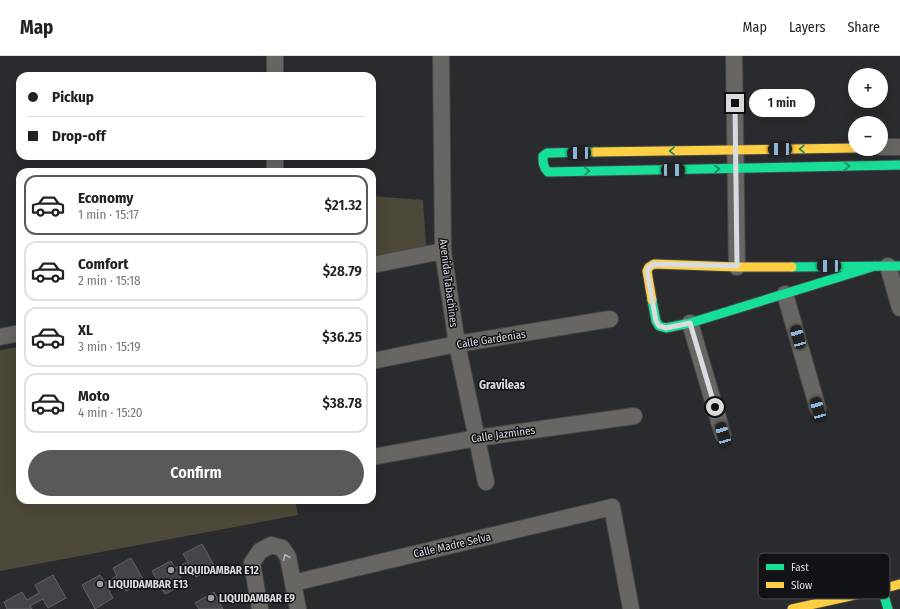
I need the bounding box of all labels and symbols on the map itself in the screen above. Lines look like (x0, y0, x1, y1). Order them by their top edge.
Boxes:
callout: 1 min (749, 89, 815, 117)
route end (726, 94, 744, 112)
car (768, 143, 792, 155)
one-way arrow (799, 144, 805, 153)
car (567, 147, 591, 159)
one-way arrow (669, 147, 675, 155)
one-way arrow (844, 162, 850, 171)
car (661, 164, 685, 176)
one-way arrow (714, 165, 720, 173)
one-way arrow (584, 167, 590, 176)
street label: Avenida Tabachines (437, 238, 460, 328)
car (817, 260, 841, 272)
car (789, 324, 807, 350)
street label: Calle Gardenias (456, 328, 527, 351)
district label: Gravileas (479, 378, 526, 392)
car (809, 396, 827, 422)
route start (706, 398, 724, 416)
car (714, 421, 732, 447)
street label: Calle Jazmines (470, 424, 536, 445)
street label: Calle Madre Selva (412, 530, 492, 561)
legend (758, 553, 890, 599)
one-way arrow (283, 554, 291, 561)
text: Fast (791, 561, 809, 574)
place label: LIQUIDAMBAR E12 (179, 564, 259, 577)
marker: LIQUIDAMBAR E12 (166, 565, 176, 575)
place label: LIQUIDAMBAR E13 (108, 578, 188, 591)
marker: LIQUIDAMBAR E13 (95, 579, 105, 589)
text: Slow (791, 579, 812, 592)
place label: LIQUIDAMBAR E9 (219, 592, 295, 605)
marker: LIQUIDAMBAR E9 (206, 593, 216, 603)

